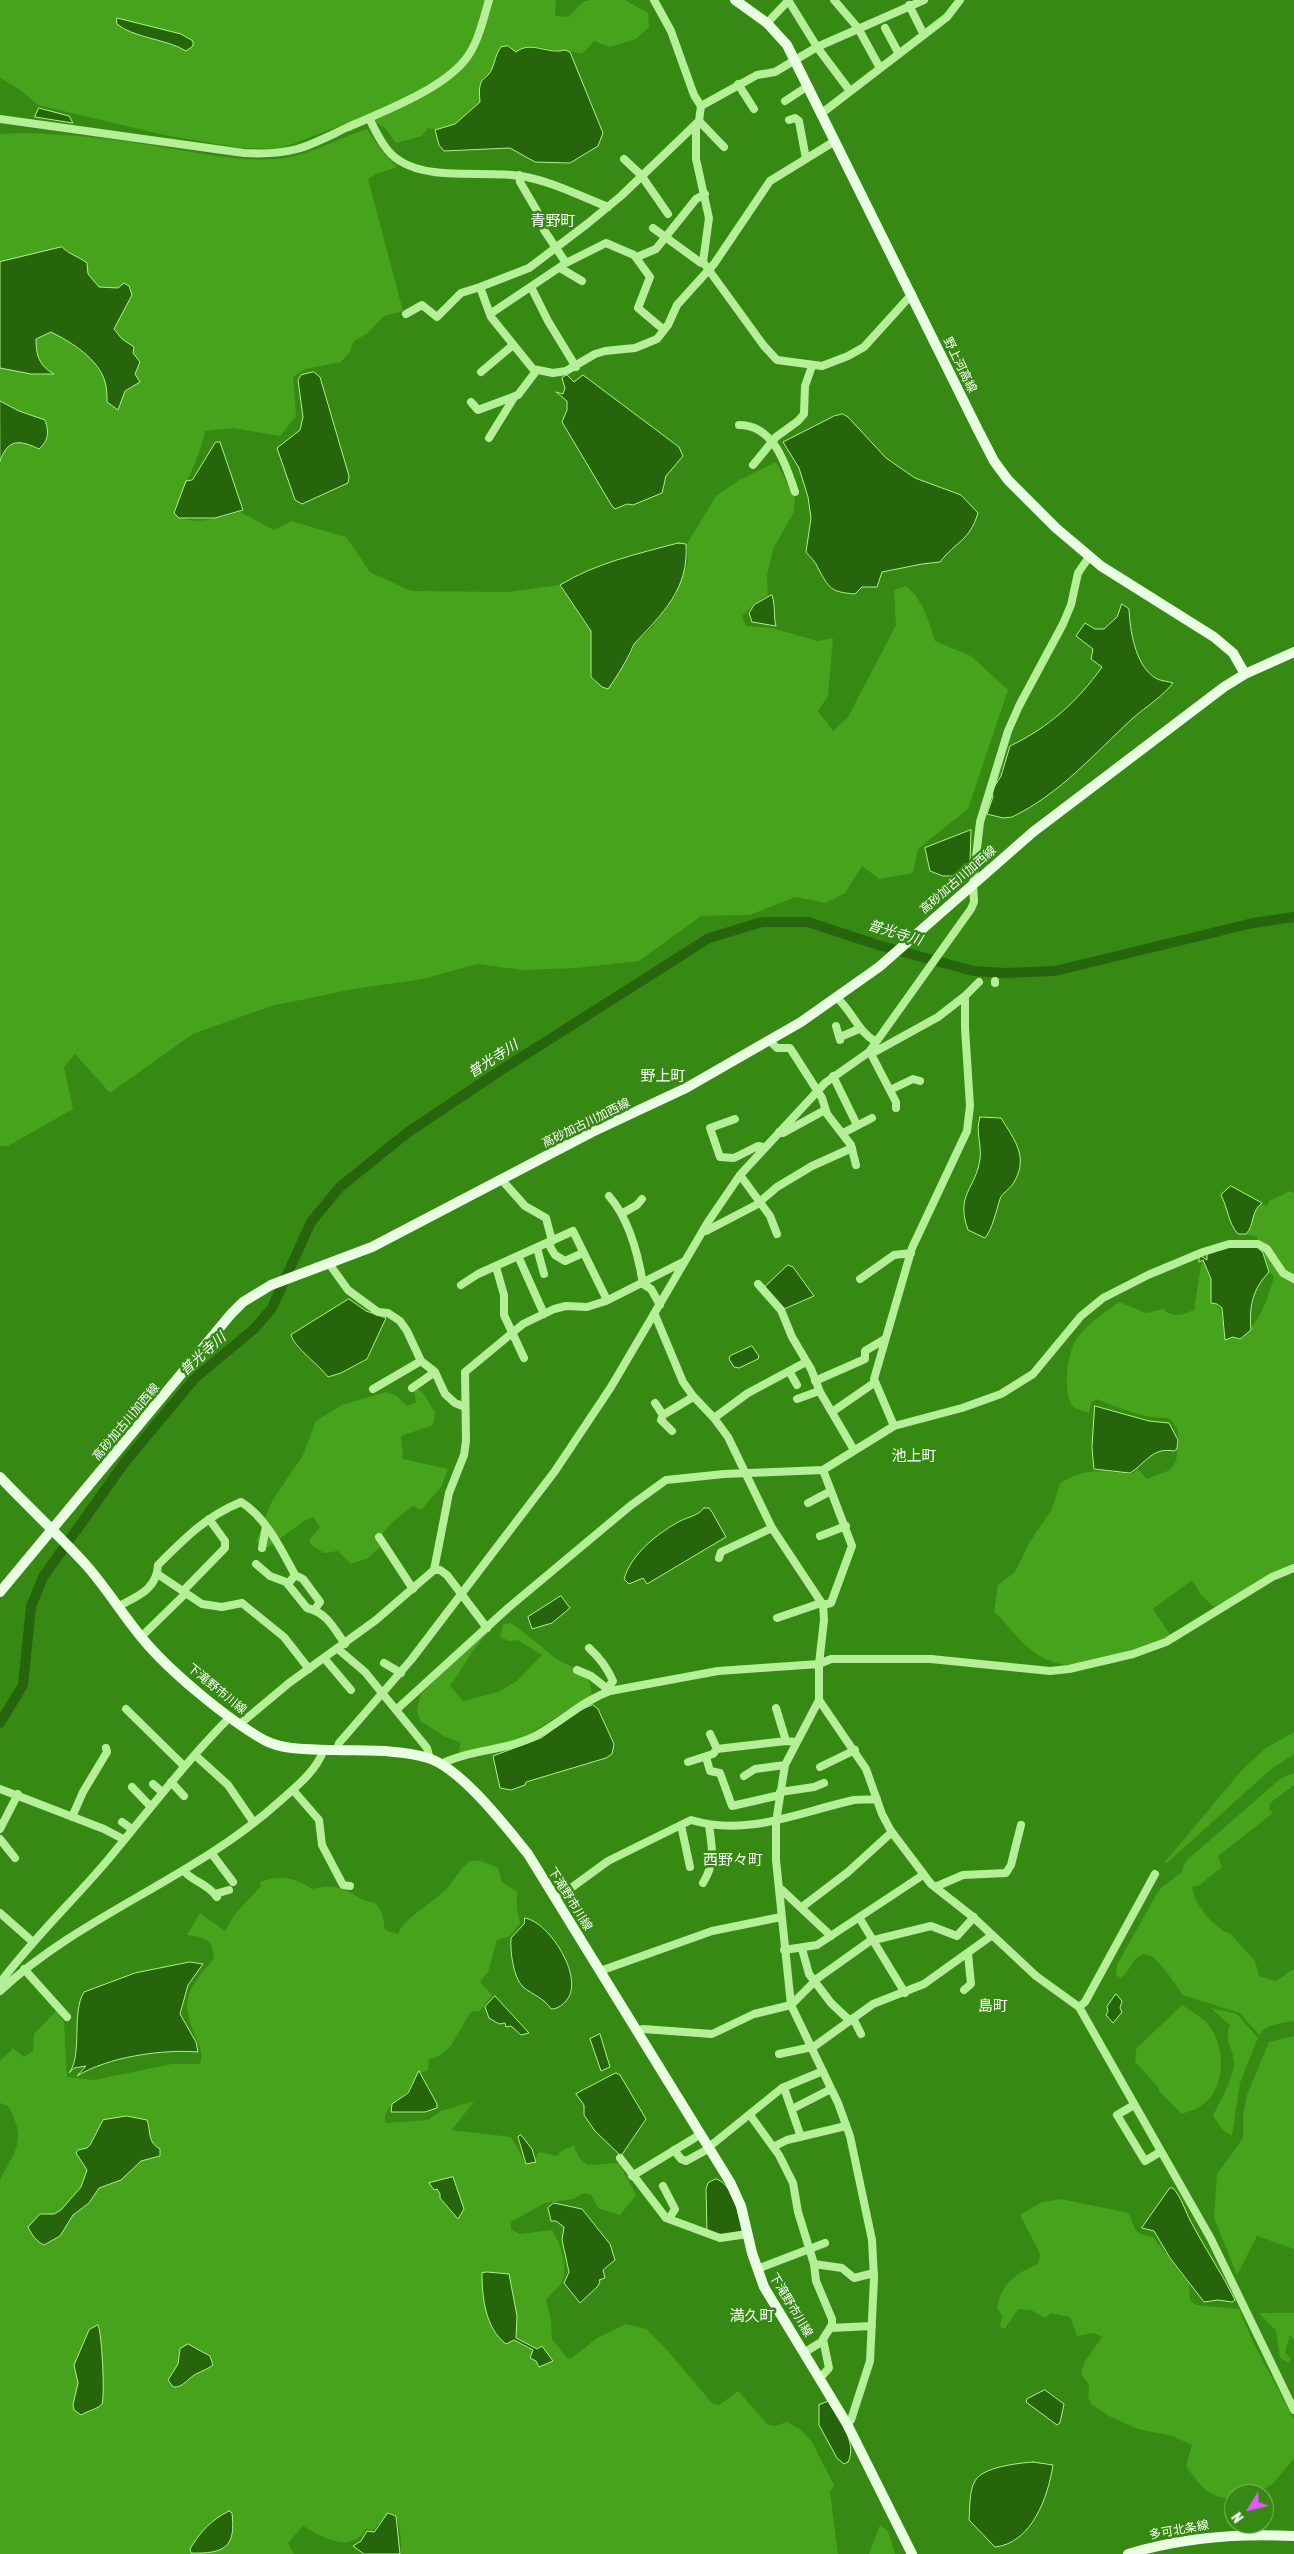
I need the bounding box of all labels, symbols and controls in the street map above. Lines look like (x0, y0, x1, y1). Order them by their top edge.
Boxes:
district label: 青野町 (531, 212, 575, 230)
street label: 野上河高線 (940, 335, 980, 395)
street label: 高砂加古川加西線 (917, 843, 999, 917)
water label: 普光寺川 (866, 917, 924, 949)
water label: 普光寺川 (465, 1037, 521, 1081)
district label: 野上町 (641, 1067, 685, 1085)
street label: 高砂加古川加西線 (540, 1095, 632, 1151)
water label: 普光寺川 (177, 1329, 229, 1379)
street label: 高砂加古川加西線 (90, 1381, 162, 1463)
district label: 池上町 (892, 1447, 936, 1465)
street label: 下滝野市川線 (184, 1661, 250, 1717)
district label: 西野々町 (703, 1851, 763, 1869)
street label: 下滝野市川線 (545, 1865, 595, 1933)
district label: 島町 (978, 1997, 1008, 2015)
street label: 下滝野市川線 (766, 2270, 816, 2340)
district label: 満久町 (730, 2307, 774, 2325)
north arrow (1224, 2484, 1274, 2534)
text: N (1229, 2509, 1247, 2525)
street label: 多可北条線 (1148, 2518, 1210, 2542)

